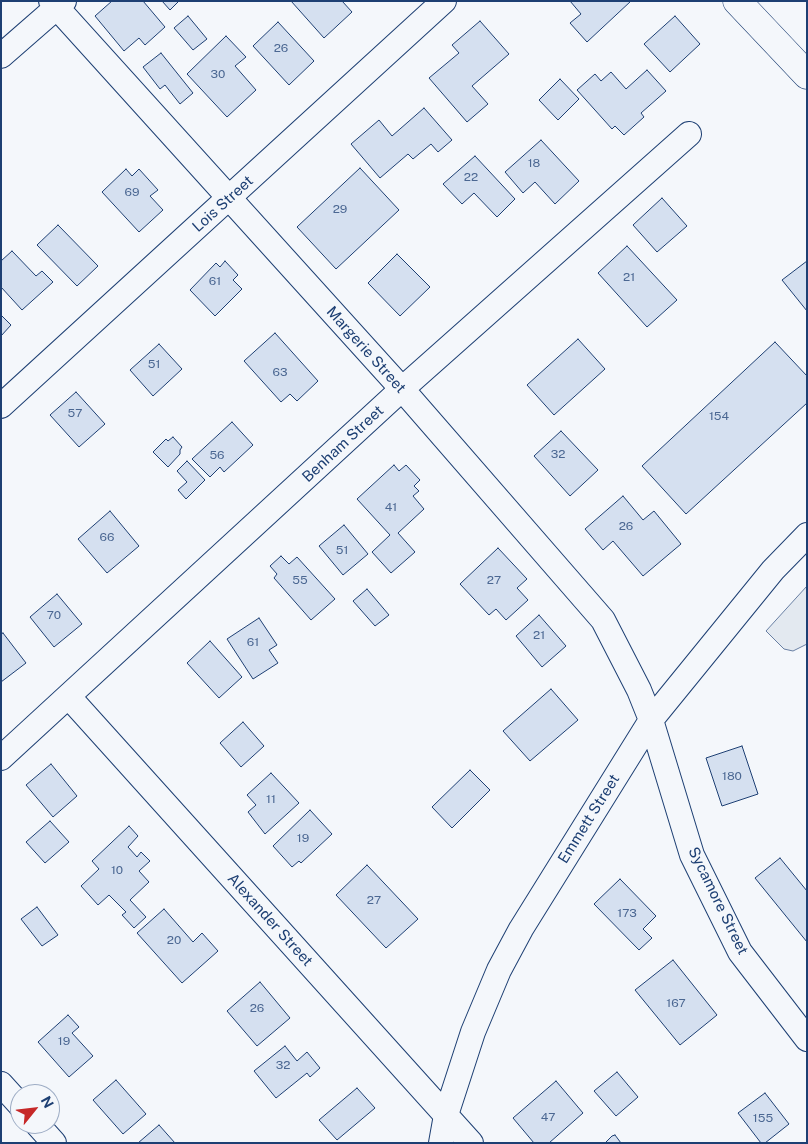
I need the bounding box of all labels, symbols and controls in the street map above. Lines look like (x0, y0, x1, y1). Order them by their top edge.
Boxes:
house number: 26 (274, 41, 288, 55)
house number: 30 (211, 67, 225, 81)
house number: 18 (528, 156, 540, 170)
house number: 22 (464, 170, 478, 184)
street label: Lois Street (189, 172, 257, 236)
house number: 69 (125, 185, 139, 199)
house number: 29 (333, 202, 347, 216)
house number: 21 (623, 270, 635, 284)
house number: 61 (209, 274, 221, 288)
street label: Margerie Street (322, 303, 410, 397)
house number: 51 (148, 357, 160, 371)
house number: 63 (273, 365, 287, 379)
street label: Benham Street (299, 402, 387, 486)
house number: 57 (68, 406, 82, 420)
house number: 154 (709, 409, 729, 423)
house number: 32 (551, 447, 565, 461)
house number: 56 (209, 448, 225, 462)
house number: 41 (385, 500, 397, 514)
house number: 26 (619, 519, 633, 533)
house number: 66 (100, 530, 114, 544)
house number: 51 (336, 543, 348, 557)
house number: 55 (292, 573, 308, 587)
house number: 27 (487, 573, 501, 587)
house number: 70 (47, 608, 61, 622)
house number: 21 (533, 628, 545, 642)
house number: 61 (247, 635, 259, 649)
house number: 180 (722, 769, 742, 783)
street label: Emmett Street (554, 771, 624, 867)
house number: 11 (266, 792, 276, 806)
house number: 19 (297, 831, 309, 845)
street label: Sycamore Street (684, 844, 752, 958)
house number: 10 (111, 863, 123, 877)
street label: Alexander Street (224, 870, 316, 970)
house number: 27 (367, 893, 381, 907)
house number: 173 (617, 906, 637, 920)
house number: 20 (167, 933, 181, 947)
house number: 167 (666, 996, 686, 1010)
house number: 26 (250, 1001, 264, 1015)
house number: 19 (58, 1034, 70, 1048)
house number: 32 (276, 1058, 290, 1072)
north arrow (10, 1084, 60, 1134)
text: N (38, 1094, 57, 1111)
house number: 47 (541, 1110, 555, 1124)
house number: 155 (753, 1111, 773, 1125)

